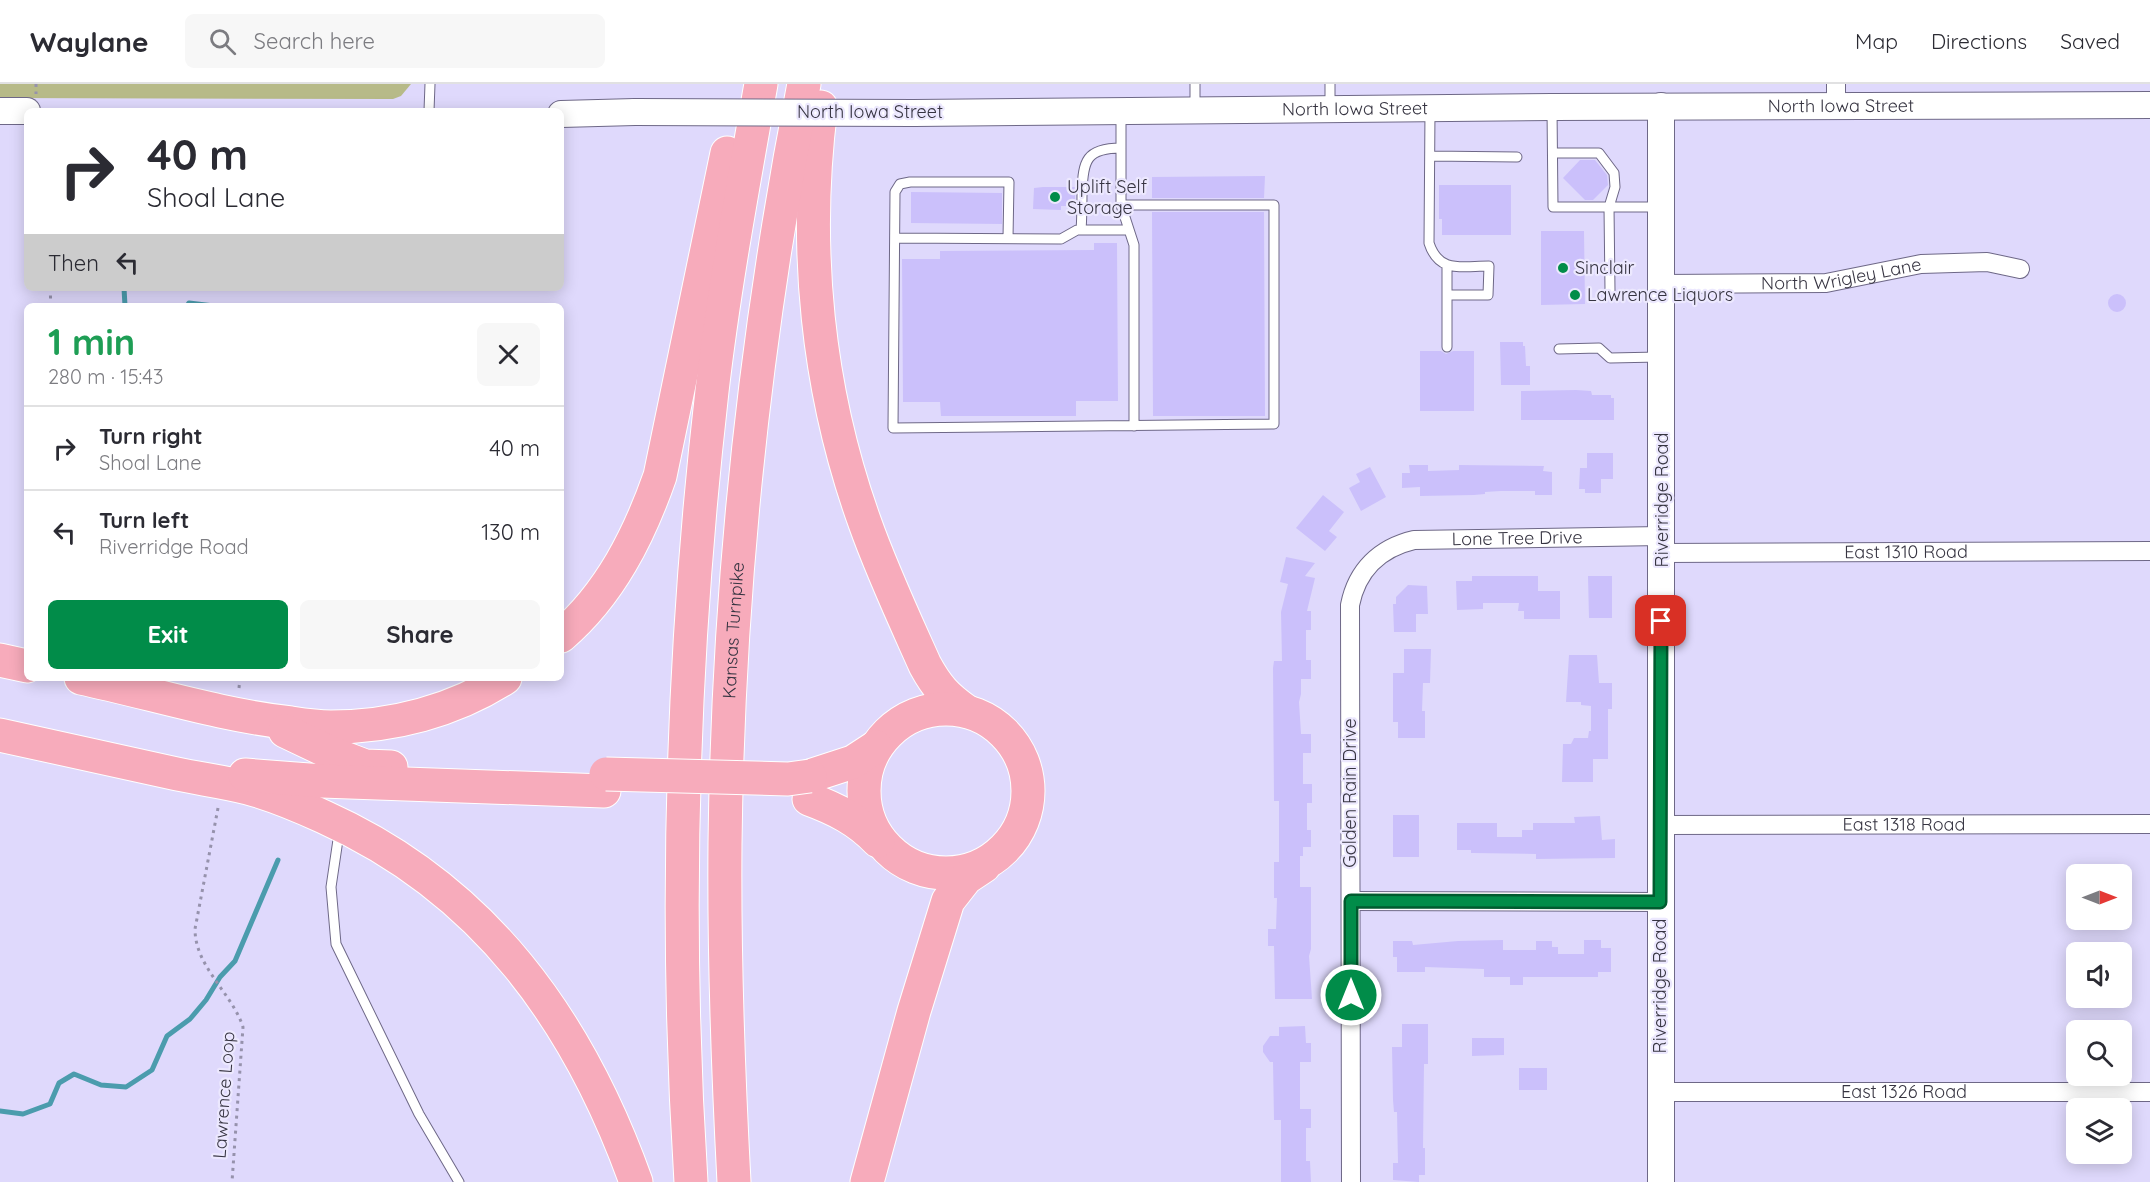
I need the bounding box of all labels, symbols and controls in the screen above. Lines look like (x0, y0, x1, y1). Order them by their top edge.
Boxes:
search box (185, 14, 605, 68)
text: Waylane (30, 24, 149, 59)
icon: search (206, 25, 239, 58)
text: Search here (254, 27, 375, 55)
text: Map (1855, 28, 1898, 54)
text: Directions (1931, 28, 2027, 54)
text: Saved (2060, 28, 2120, 54)
street label: North Iowa Street (1768, 94, 1914, 117)
street label: North Iowa Street (1282, 96, 1428, 121)
street label: North Iowa Street (797, 100, 943, 123)
text: 40 m (147, 128, 248, 181)
icon: right (48, 132, 126, 210)
place label: Uplift Self Storage (1067, 175, 1148, 219)
text: Shoal Lane (147, 180, 285, 214)
marker: Uplift Self Storage (1048, 190, 1062, 204)
icon: left (111, 246, 144, 279)
text: Then (48, 249, 99, 277)
street label: North Wrigley Lane (1761, 252, 1923, 294)
place label: Sinclair (1575, 256, 1635, 279)
marker: Sinclair (1556, 261, 1570, 275)
place label: Lawrence Liquors (1587, 283, 1733, 306)
marker: Lawrence Liquors (1568, 288, 1582, 302)
text: 1 min (48, 319, 135, 364)
button: close (477, 323, 540, 386)
text: 280 m · 15:43 (48, 364, 163, 389)
text: Turn right (99, 422, 203, 450)
icon: right (48, 432, 81, 465)
street label: Riverridge Road (1650, 433, 1673, 567)
text: 40 m (489, 434, 540, 462)
text: Shoal Lane (99, 450, 201, 475)
text: Turn left (99, 506, 189, 534)
icon: left (48, 516, 81, 549)
text: 130 m (481, 518, 540, 546)
street label: Lone Tree Drive (1451, 525, 1583, 550)
text: Riverridge Road (99, 534, 249, 559)
street label: East 1310 Road (1844, 540, 1968, 563)
street label: Kansas Turnpike (717, 561, 749, 699)
pin (1635, 595, 1686, 646)
button: Exit (48, 600, 288, 669)
button: Share (300, 600, 540, 669)
icon: arrive (1644, 604, 1677, 637)
street label: Golden Rain Drive (1338, 718, 1361, 868)
street label: East 1318 Road (1843, 812, 1965, 836)
north arrow (2066, 864, 2132, 930)
map controls (2066, 864, 2132, 1164)
street label: Riverridge Road (1648, 919, 1671, 1053)
button: sound (2066, 942, 2132, 1008)
position arrow (1319, 963, 1383, 1027)
button: search (2066, 1020, 2132, 1086)
street label: Lawrence Loop (208, 1030, 239, 1159)
street label: East 1326 Road (1841, 1080, 1967, 1103)
button: layers (2066, 1098, 2132, 1164)

